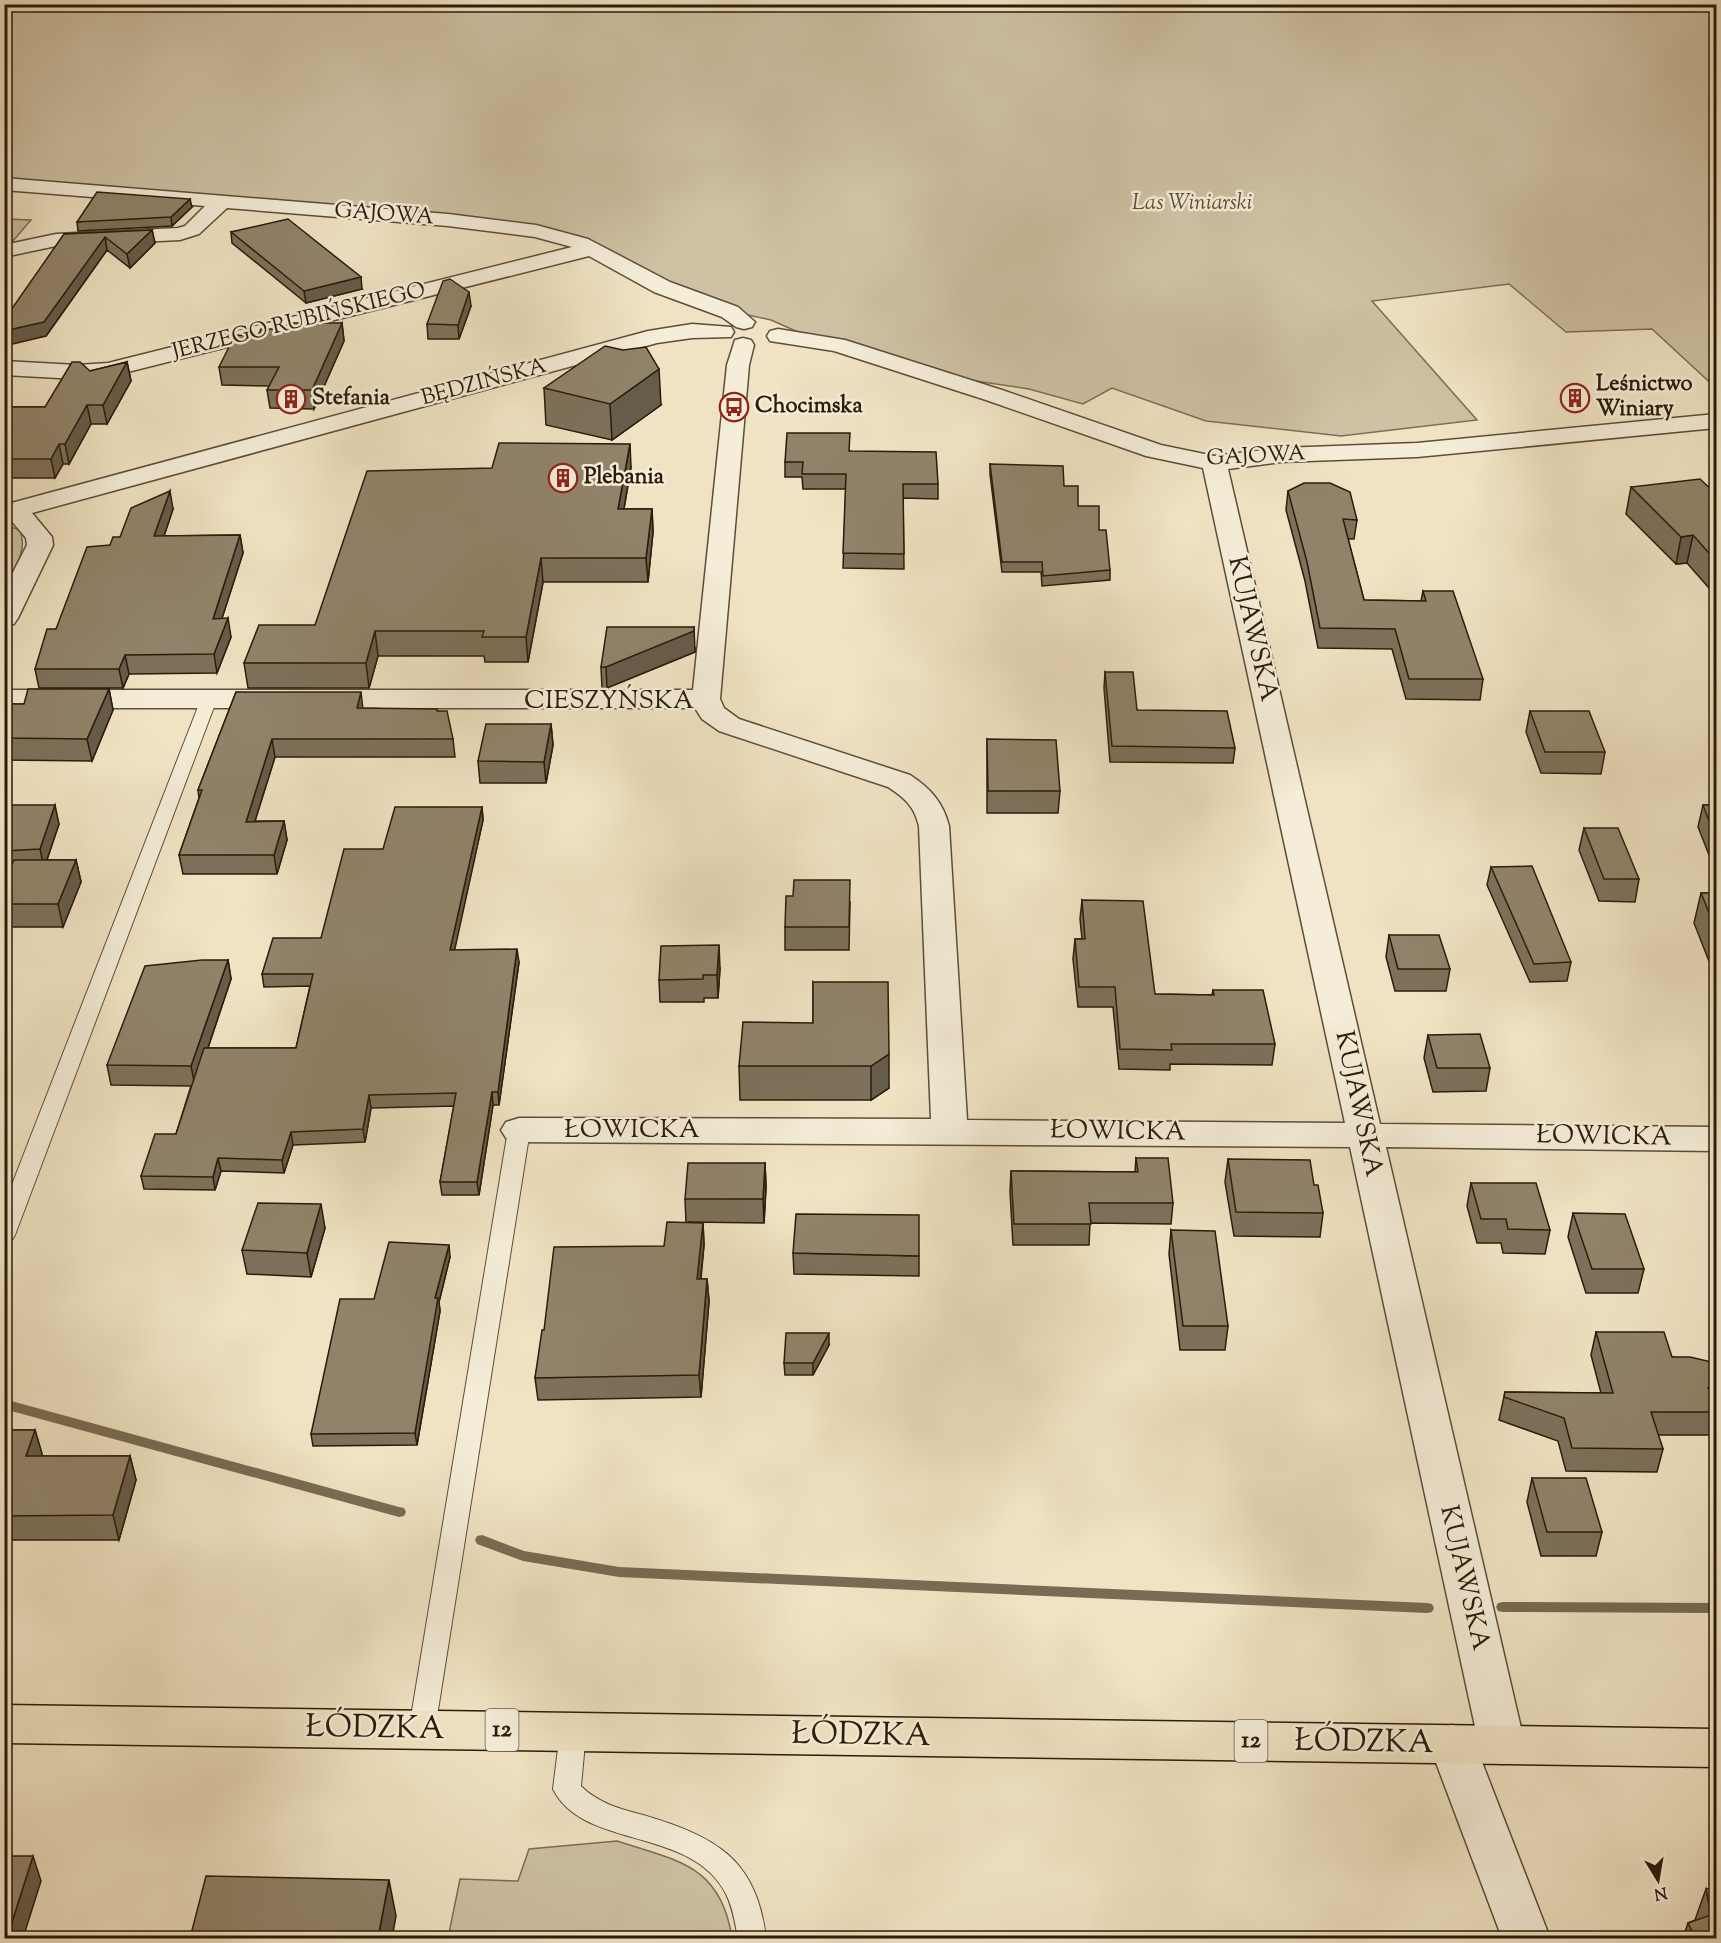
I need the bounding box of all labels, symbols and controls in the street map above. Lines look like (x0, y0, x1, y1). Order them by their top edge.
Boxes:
park label: Las Winiarski (1132, 188, 1252, 220)
street label: GAJOWA (333, 196, 435, 234)
street label: JERZEGO RUBIŃSKIEGO (168, 274, 429, 369)
street label: BĘDZIŃSKA (417, 350, 550, 415)
place label: Leśnictwo Winiary (1596, 369, 1693, 426)
building icon: Leśnictwo Winiary (1559, 382, 1591, 414)
building icon: Stefania (275, 383, 307, 415)
place label: Stefania (312, 383, 391, 415)
bus stop icon: Chocimska (718, 391, 750, 423)
place label: Chocimska (755, 391, 864, 423)
street label: GAJOWA (1206, 438, 1307, 476)
building icon: Plebania (547, 462, 579, 494)
place label: Plebania (584, 462, 665, 494)
street label: KUJAWSKA (1217, 553, 1287, 705)
street label: CIESZYŃSKA (524, 683, 694, 720)
street label: KUJAWSKA (1324, 1028, 1392, 1180)
street label: ŁOWICKA (564, 1112, 700, 1149)
street label: ŁOWICKA (1050, 1112, 1186, 1152)
street label: ŁOWICKA (1536, 1117, 1672, 1157)
street label: KUJAWSKA (1429, 1502, 1499, 1654)
street label: ŁÓDZKA (305, 1705, 445, 1753)
road number: 12 (486, 1709, 518, 1751)
street label: ŁÓDZKA (791, 1712, 931, 1760)
street label: ŁÓDZKA (1294, 1719, 1434, 1767)
road number: 12 (1234, 1720, 1268, 1762)
north arrow (1628, 1850, 1688, 1910)
text: N (1652, 1880, 1669, 1905)

